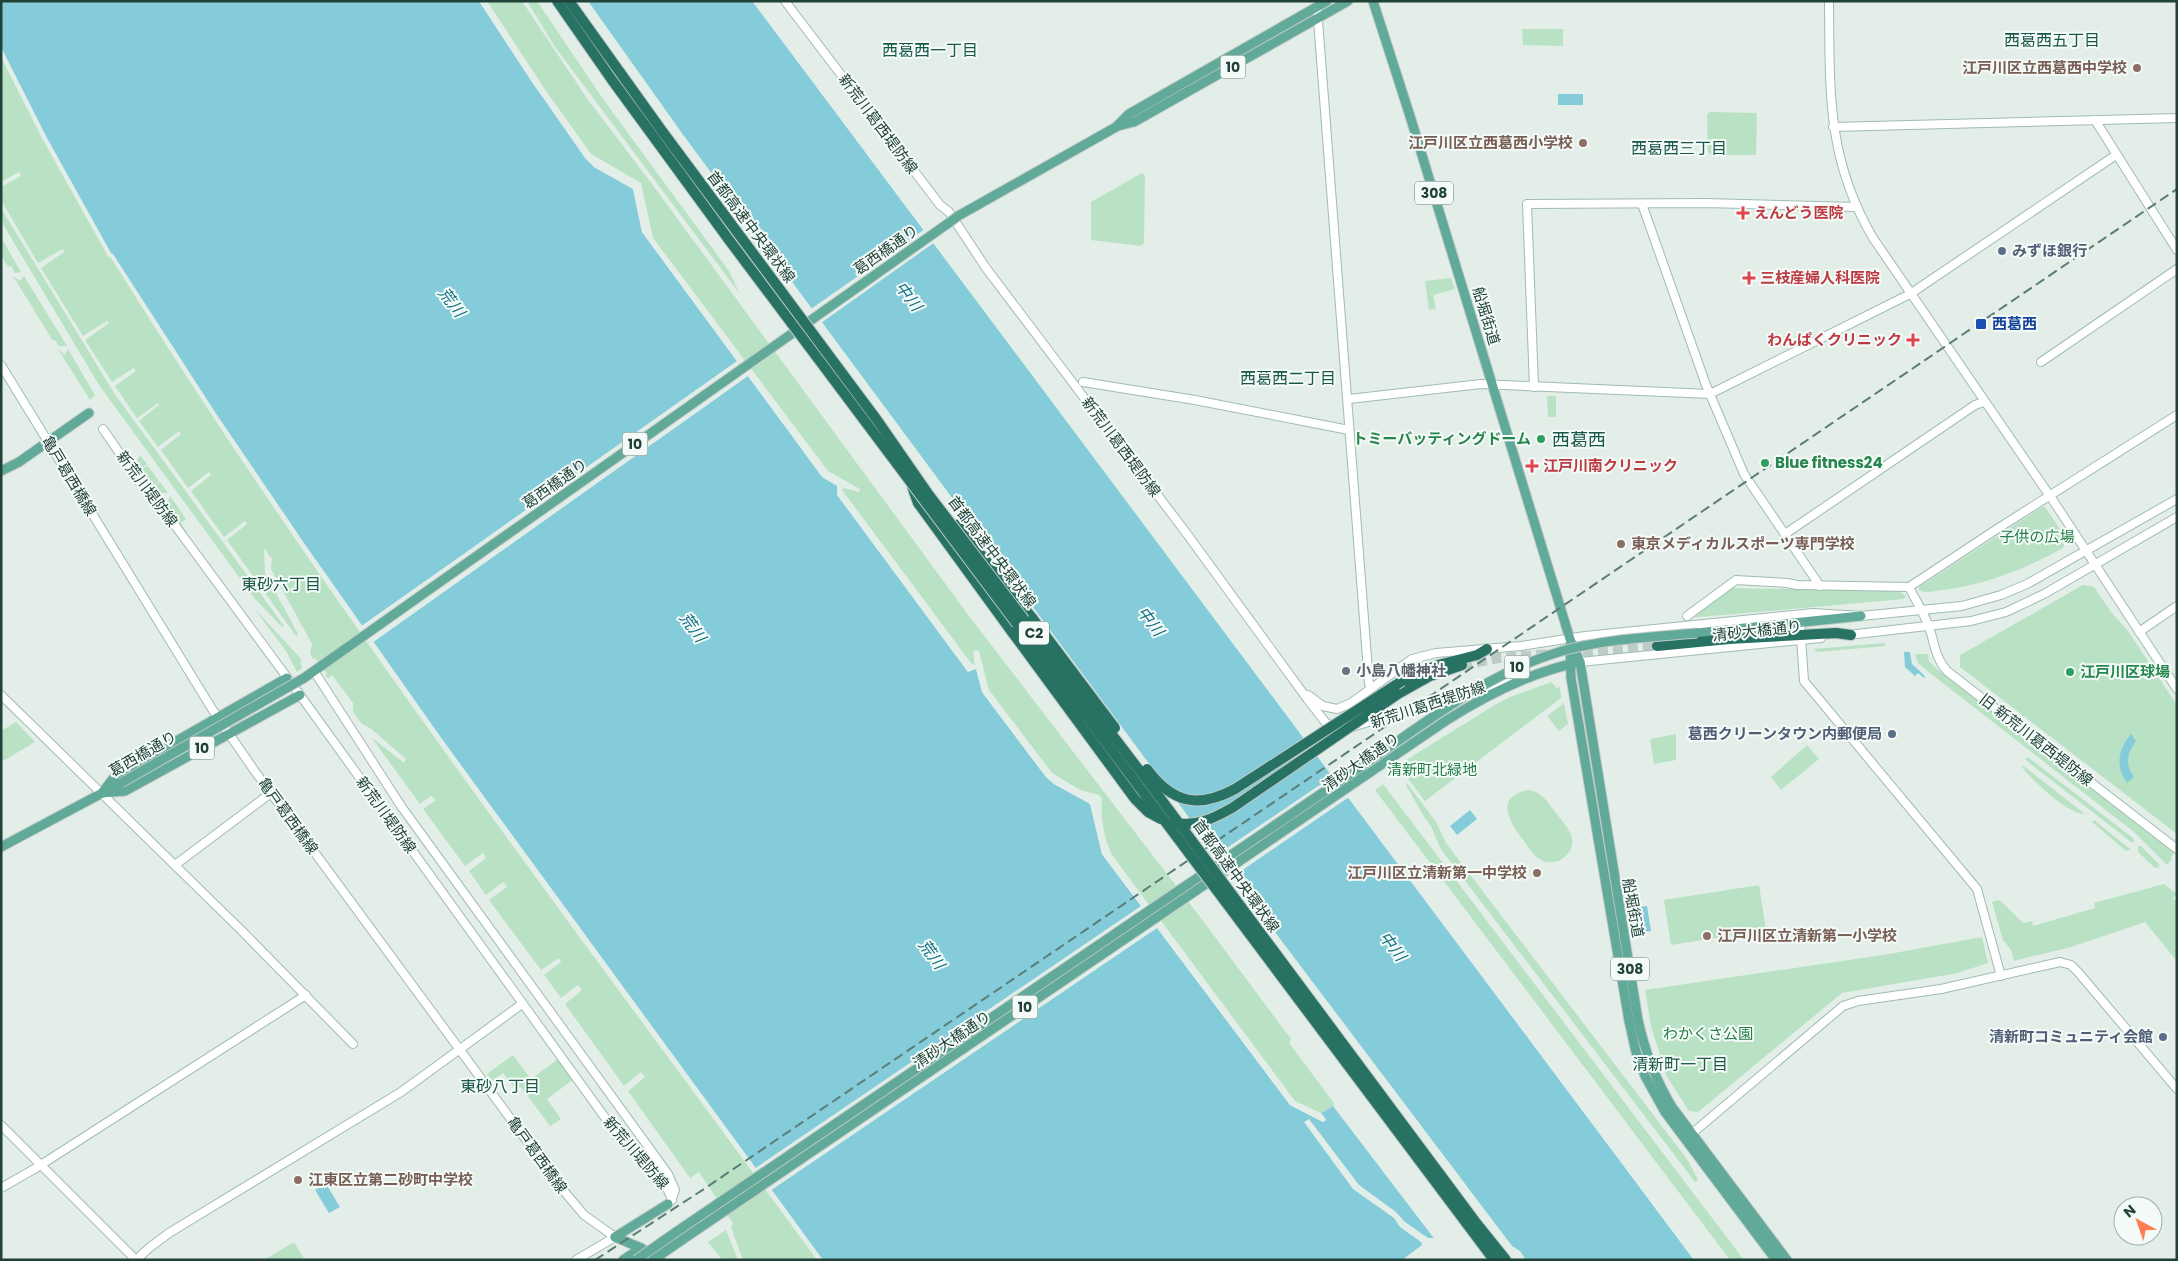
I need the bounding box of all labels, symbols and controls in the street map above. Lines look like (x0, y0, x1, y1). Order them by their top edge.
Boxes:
district label: 西葛西五丁目 (2004, 29, 2100, 52)
district label: 西葛西一丁目 (882, 39, 978, 62)
road number: 10 (1220, 56, 1246, 78)
place label: 江戸川区立西葛西中学校 (1962, 57, 2127, 78)
marker: 江戸川区立西葛西中学校 (2131, 62, 2143, 74)
street label: 新荒川葛西堤防線 (834, 69, 923, 178)
place label: 江戸川区立西葛西小学校 (1408, 132, 1573, 153)
marker: 江戸川区立西葛西小学校 (1577, 137, 1589, 149)
district label: 西葛西三丁目 (1631, 137, 1727, 160)
street label: 首都高速中央環状線 (702, 166, 800, 287)
road number: 308 (1415, 182, 1453, 204)
place label: えんどう医院 (1754, 202, 1844, 223)
marker: えんどう医院 (1736, 206, 1750, 220)
street label: 葛西橋通り (849, 219, 922, 280)
place label: みずほ銀行 (2012, 240, 2087, 261)
marker: みずほ銀行 (1996, 245, 2008, 257)
place label: 三枝産婦人科医院 (1760, 267, 1880, 288)
marker: 三枝産婦人科医院 (1742, 271, 1756, 285)
water label: 中川 (890, 277, 929, 318)
water label: 荒川 (433, 283, 472, 324)
street label: 船堀街道 (1468, 284, 1505, 348)
place label: 西葛西 (1992, 313, 2037, 334)
marker: 西葛西 (1974, 317, 1988, 331)
place label: わんぱくクリニック (1767, 329, 1902, 350)
marker: わんぱくクリニック (1906, 333, 1920, 347)
district label: 西葛西二丁目 (1240, 367, 1336, 390)
street label: 新荒川葛西堤防線 (1077, 392, 1166, 501)
district label: 西葛西 (1552, 427, 1606, 452)
place label: トミーバッティングドーム (1352, 428, 1531, 449)
street label: 亀戸葛西橋線 (37, 432, 102, 520)
road number: 10 (622, 432, 648, 456)
marker: トミーバッティングドーム (1535, 433, 1547, 445)
street label: 新荒川堤防線 (112, 446, 183, 531)
place label: Blue fitness24 (1775, 452, 1883, 473)
street label: 葛西橋通り (518, 453, 591, 514)
place label: 江戸川南クリニック (1543, 455, 1678, 476)
marker: Blue fitness24 (1759, 457, 1771, 469)
marker: 江戸川南クリニック (1525, 459, 1539, 473)
street label: 首都高速中央環状線 (943, 491, 1041, 612)
park label: 子供の広場 (1999, 526, 2075, 547)
place label: 東京メディカルスポーツ専門学校 (1631, 533, 1855, 554)
marker: 東京メディカルスポーツ専門学校 (1615, 538, 1627, 550)
district label: 東砂六丁目 (241, 573, 321, 596)
water label: 中川 (1132, 602, 1171, 643)
water label: 荒川 (674, 608, 712, 649)
street label: 清砂大橋通り (1711, 615, 1803, 646)
road number: C2 (1019, 622, 1049, 644)
road number: 10 (1504, 656, 1530, 679)
place label: 小島八幡神社 (1356, 660, 1446, 681)
place label: 江戸川区球場 (2080, 661, 2170, 682)
marker: 小島八幡神社 (1340, 665, 1352, 677)
marker: 江戸川区球場 (2064, 666, 2076, 678)
street label: 新荒川葛西堤防線 (1368, 676, 1488, 733)
street label: 旧 新荒川葛西堤防線 (1975, 689, 2098, 791)
place label: 葛西クリーンタウン内郵便局 (1688, 723, 1882, 744)
street label: 葛西橋通り (105, 726, 180, 781)
street label: 清砂大橋通り (1318, 727, 1404, 796)
marker: 葛西クリーンタウン内郵便局 (1886, 728, 1898, 740)
road number: 10 (190, 736, 214, 760)
park label: 清新町北緑地 (1387, 759, 1477, 780)
street label: 新荒川堤防線 (351, 772, 421, 857)
street label: 亀戸葛西橋線 (253, 773, 323, 858)
street label: 首都高速中央環状線 (1188, 815, 1285, 936)
place label: 江戸川区立清新第一中学校 (1347, 862, 1527, 883)
marker: 江戸川区立清新第一中学校 (1531, 867, 1543, 879)
street label: 船堀街道 (1618, 877, 1649, 939)
place label: 江戸川区立清新第一小学校 (1717, 925, 1897, 946)
water label: 中川 (1374, 927, 1413, 968)
marker: 江戸川区立清新第一小学校 (1701, 930, 1713, 942)
water label: 荒川 (913, 935, 951, 976)
road number: 308 (1611, 958, 1649, 981)
road number: 10 (1012, 996, 1038, 1019)
street label: 清砂大橋通り (909, 1006, 995, 1073)
park label: わかくさ公園 (1663, 1023, 1753, 1044)
place label: 清新町コミュニティ会館 (1989, 1026, 2153, 1047)
marker: 清新町コミュニティ会館 (2157, 1031, 2169, 1043)
district label: 清新町一丁目 (1632, 1053, 1728, 1076)
district label: 東砂八丁目 (460, 1075, 540, 1098)
street label: 亀戸葛西橋線 (502, 1112, 572, 1197)
street label: 新荒川堤防線 (599, 1112, 674, 1194)
place label: 江東区立第二砂町中学校 (308, 1169, 473, 1190)
marker: 江東区立第二砂町中学校 (292, 1174, 304, 1186)
north arrow (2113, 1196, 2163, 1246)
text: N (2119, 1200, 2140, 1222)

